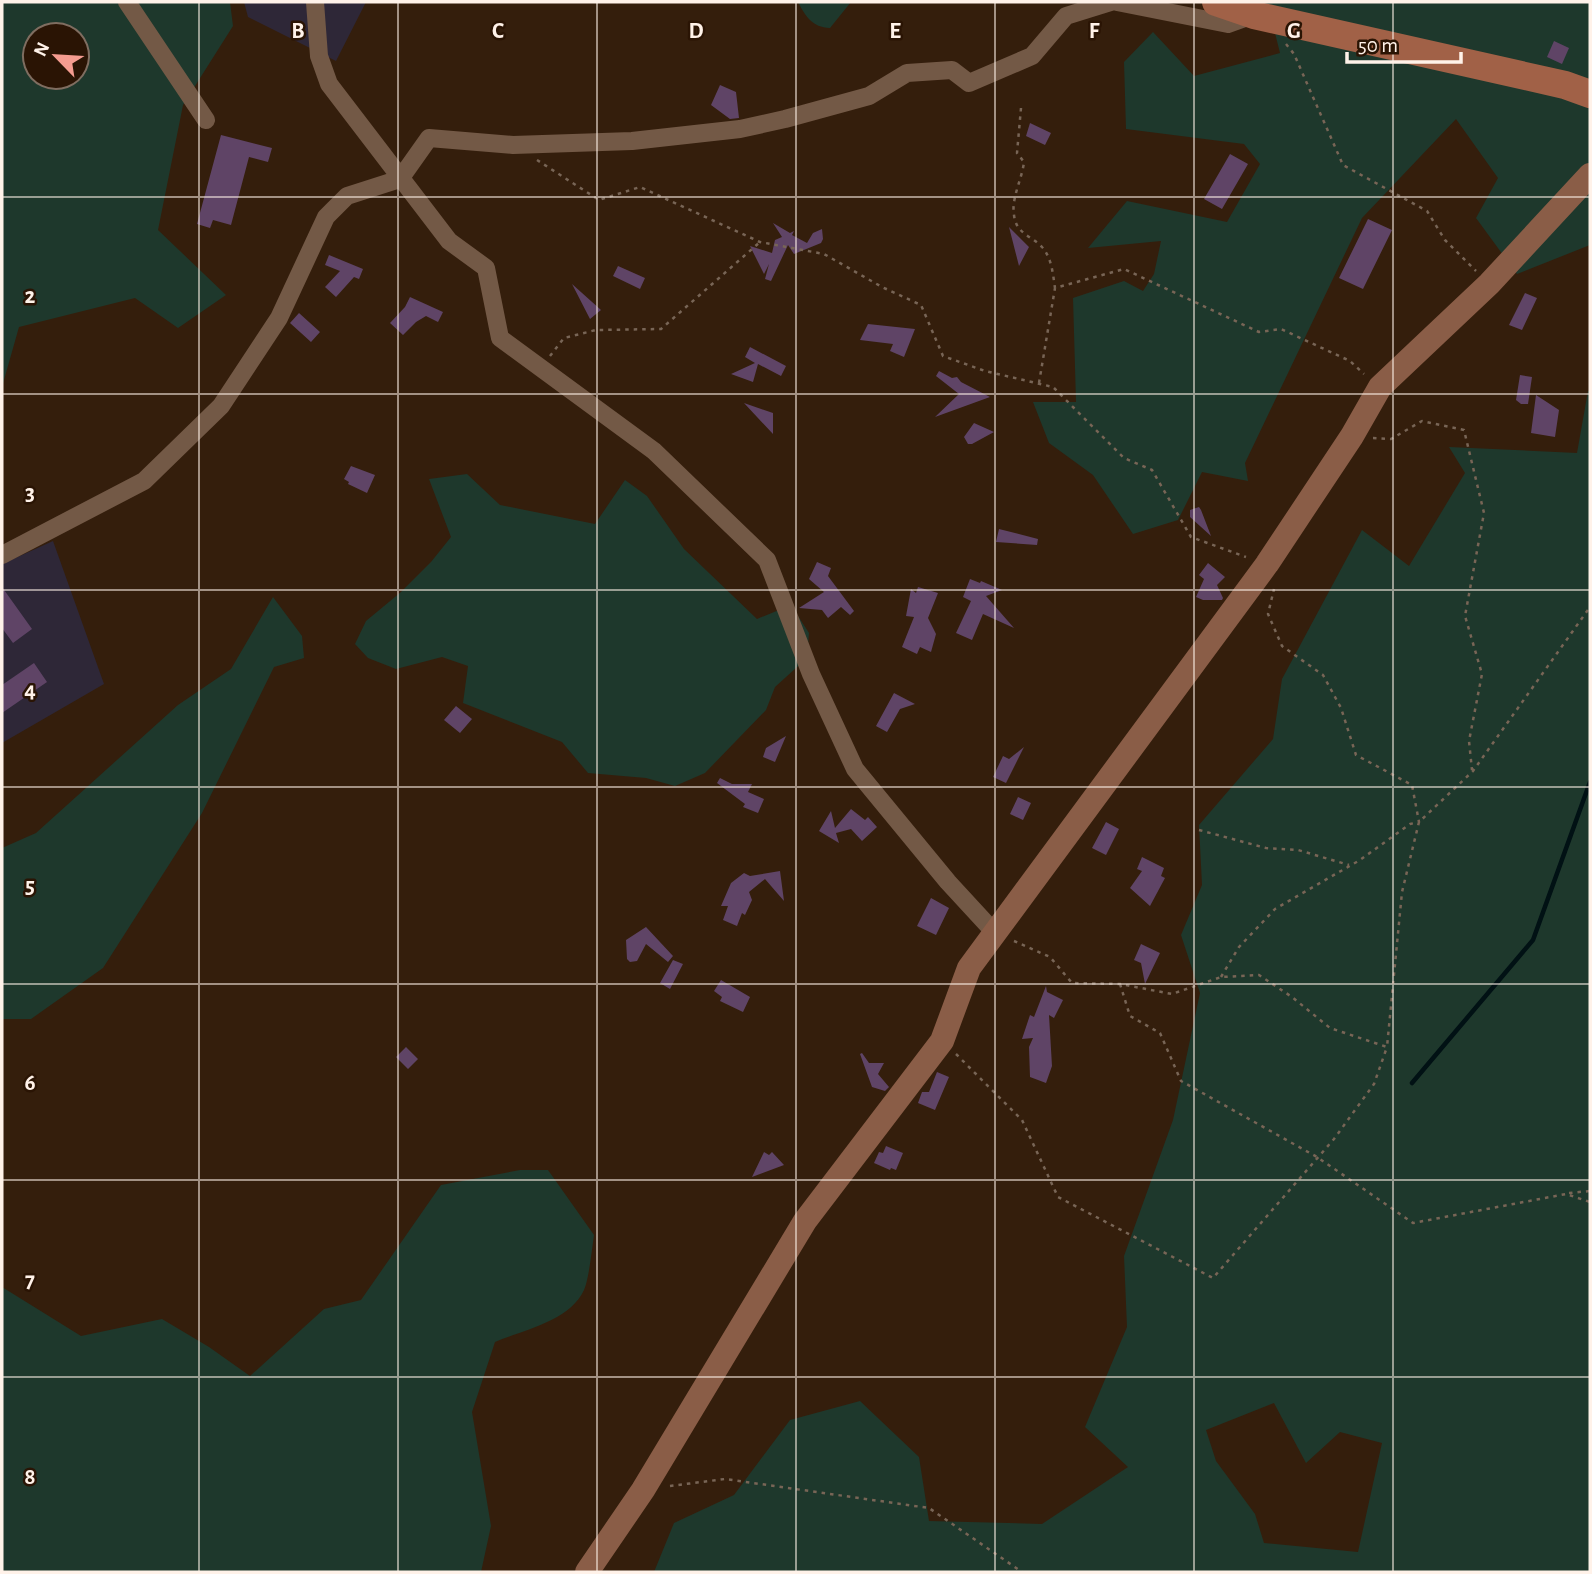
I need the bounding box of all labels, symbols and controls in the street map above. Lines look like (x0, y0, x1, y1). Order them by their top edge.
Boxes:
text: B (291, 20, 305, 43)
text: C (492, 20, 504, 43)
text: D (688, 20, 704, 43)
text: E (889, 20, 901, 43)
text: F (1089, 20, 1100, 43)
text: G (1287, 20, 1301, 43)
north arrow (21, 21, 91, 91)
scale bar (1347, 21, 1461, 65)
text: 50 m (1358, 35, 1398, 56)
text: N (31, 39, 53, 59)
text: 2 (25, 285, 36, 308)
text: 3 (25, 482, 35, 505)
text: 4 (24, 679, 36, 702)
text: 5 (25, 875, 35, 898)
text: 6 (24, 1072, 36, 1095)
text: 7 (25, 1269, 35, 1292)
text: 8 (24, 1466, 36, 1489)

